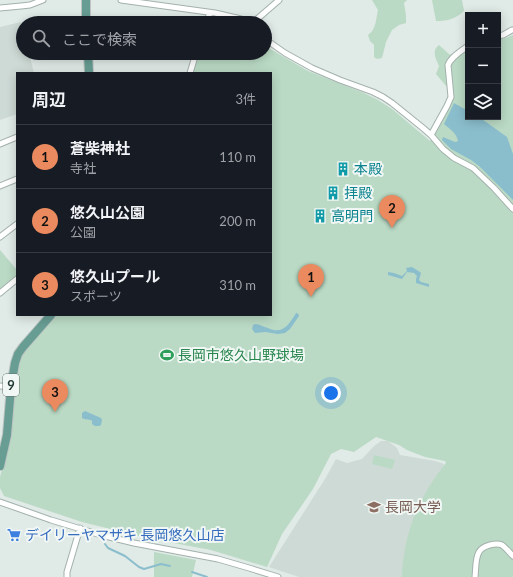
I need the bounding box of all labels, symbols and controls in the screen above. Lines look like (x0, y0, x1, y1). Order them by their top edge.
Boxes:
map controls (465, 12, 501, 120)
button: + (465, 12, 501, 48)
search box (16, 16, 272, 60)
icon: search (30, 27, 52, 49)
text: ここで検索 (62, 30, 137, 48)
button: − (465, 48, 501, 84)
button: layers (465, 84, 501, 120)
text: 周辺 (32, 89, 66, 110)
text: 3件 (235, 91, 256, 107)
text: 蒼柴神社 (70, 139, 130, 157)
text: 1 (41, 149, 49, 165)
text: 110 m (219, 149, 256, 165)
text: 寺社 (70, 160, 96, 176)
place label: 本殿 (354, 160, 382, 177)
building icon: 本殿 (335, 161, 351, 177)
place label: 拝殿 (344, 184, 372, 201)
building icon: 拝殿 (325, 185, 341, 201)
pin: 2 (379, 195, 405, 228)
text: 悠久山公園 (70, 203, 145, 221)
place label: 高明門 (331, 207, 373, 224)
building icon: 高明門 (312, 208, 328, 224)
text: 2 (41, 213, 49, 229)
text: 200 m (219, 213, 256, 229)
text: 公園 (70, 224, 96, 240)
pin: 1 (298, 264, 324, 297)
text: 悠久山プール (70, 267, 160, 285)
text: 3 (41, 277, 49, 293)
text: 310 m (219, 277, 256, 293)
text: スポーツ (70, 288, 122, 304)
place label: 長岡市悠久山野球場 (178, 346, 304, 363)
sports icon: 長岡市悠久山野球場 (159, 347, 175, 363)
road number: 9 (3, 374, 19, 396)
pin: 3 (42, 379, 68, 412)
your location (321, 383, 341, 403)
place label: 長岡大学 (385, 498, 441, 515)
school or university icon: 長岡大学 (366, 499, 382, 515)
place label: デイリーヤマザキ 長岡悠久山店 (25, 526, 225, 543)
supermarket icon: デイリーヤマザキ 長岡悠久山店 (6, 527, 22, 543)

